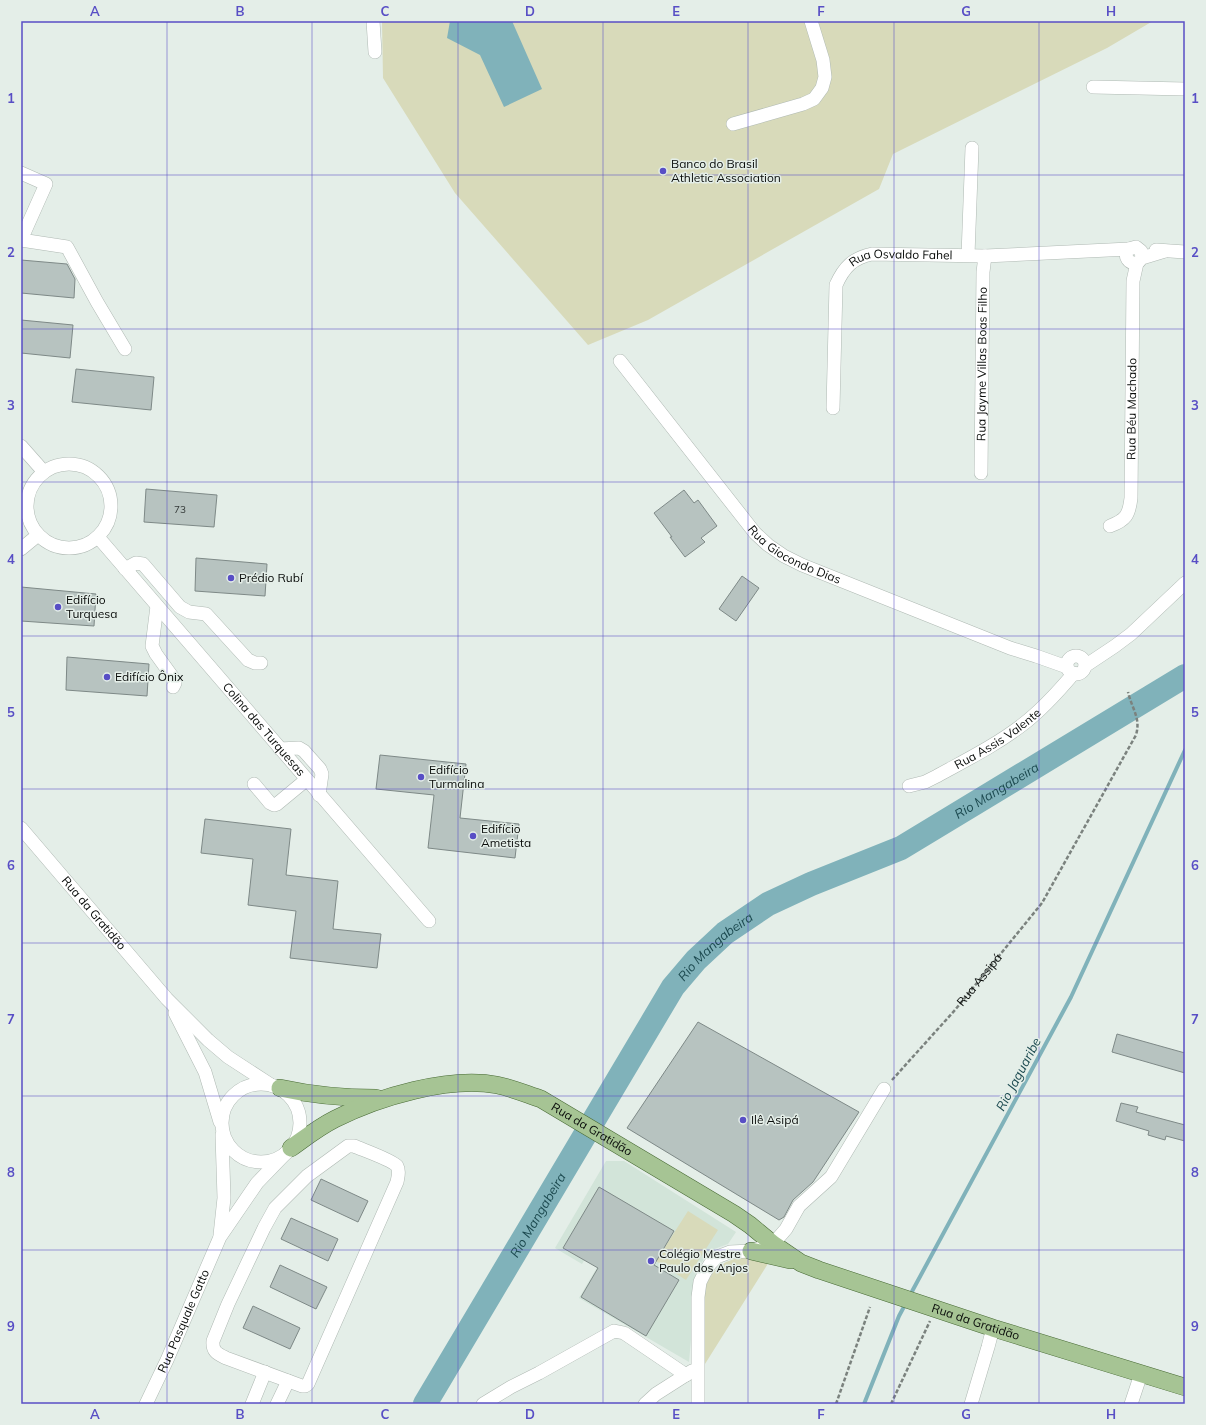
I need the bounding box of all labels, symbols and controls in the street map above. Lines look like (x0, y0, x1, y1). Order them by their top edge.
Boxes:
text: A (90, 3, 100, 19)
text: B (236, 3, 245, 19)
text: C (381, 3, 390, 19)
text: D (525, 3, 535, 19)
text: E (672, 3, 680, 19)
text: F (817, 3, 825, 19)
text: G (961, 3, 971, 19)
text: H (1106, 3, 1116, 19)
text: 1 (7, 90, 15, 106)
text: 1 (1191, 90, 1199, 106)
place label: Banco do Brasil Athletic Association (671, 156, 781, 185)
marker: Banco do Brasil Athletic Association (658, 166, 668, 176)
text: 2 (7, 244, 15, 260)
text: 2 (1191, 244, 1199, 260)
street label: Rua Osvaldo Fahel (846, 246, 953, 269)
street label: Rua Jayme Villas Boas Filho (973, 287, 990, 441)
street label: Rua Béu Machado (1123, 358, 1139, 460)
text: 3 (7, 397, 15, 413)
text: 3 (1191, 397, 1199, 413)
house number: 73 (174, 503, 186, 516)
street label: Rua Giocondo Dias (745, 522, 843, 587)
text: 4 (7, 551, 15, 567)
text: 4 (1191, 551, 1199, 567)
place label: Prédio Rubí (239, 570, 304, 585)
marker: Prédio Rubí (226, 573, 236, 583)
place label: Edifício Turquesa (66, 592, 117, 621)
marker: Edifício Turquesa (53, 602, 63, 612)
place label: Edifício Ônix (115, 669, 184, 684)
marker: Edifício Ônix (102, 672, 112, 682)
street label: Colina das Turquesas (220, 679, 309, 779)
text: 5 (7, 704, 15, 720)
text: 5 (1191, 704, 1199, 720)
street label: Rua Assis Valente (952, 705, 1044, 772)
water label: Rio Mangabeira (951, 759, 1042, 822)
place label: Edifício Turmalina (429, 762, 484, 791)
marker: Edifício Turmalina (416, 772, 426, 782)
place label: Edifício Ametista (481, 821, 531, 850)
marker: Edifício Ametista (468, 831, 478, 841)
text: 6 (7, 857, 15, 873)
text: 6 (1191, 857, 1199, 873)
street label: Rua da Gratidão (59, 873, 130, 953)
water label: Rio Mangabeira (674, 909, 756, 984)
street label: Rua Assipá (953, 950, 1005, 1009)
text: 7 (7, 1011, 15, 1027)
text: 7 (1191, 1011, 1199, 1027)
water label: Rio Jaguaribe (992, 1035, 1044, 1113)
street label: Rua da Gratidão (549, 1099, 635, 1159)
place label: Ilê Asipá (751, 1112, 799, 1127)
marker: Ilê Asipá (738, 1115, 748, 1125)
text: 8 (7, 1164, 15, 1180)
text: 8 (1191, 1164, 1199, 1180)
water label: Rio Mangabeira (506, 1170, 569, 1260)
place label: Colégio Mestre Paulo dos Anjos (659, 1246, 748, 1275)
marker: Colégio Mestre Paulo dos Anjos (646, 1256, 656, 1266)
street label: Rua Pasquale Gatto (154, 1267, 212, 1375)
street label: Rua da Gratidão (930, 1300, 1022, 1343)
text: 9 (7, 1318, 15, 1334)
text: 9 (1191, 1318, 1199, 1334)
text: A (90, 1406, 100, 1422)
text: B (236, 1406, 245, 1422)
text: C (381, 1406, 390, 1422)
text: D (525, 1406, 535, 1422)
text: E (672, 1406, 680, 1422)
text: F (817, 1406, 825, 1422)
text: G (961, 1406, 971, 1422)
text: H (1106, 1406, 1116, 1422)

